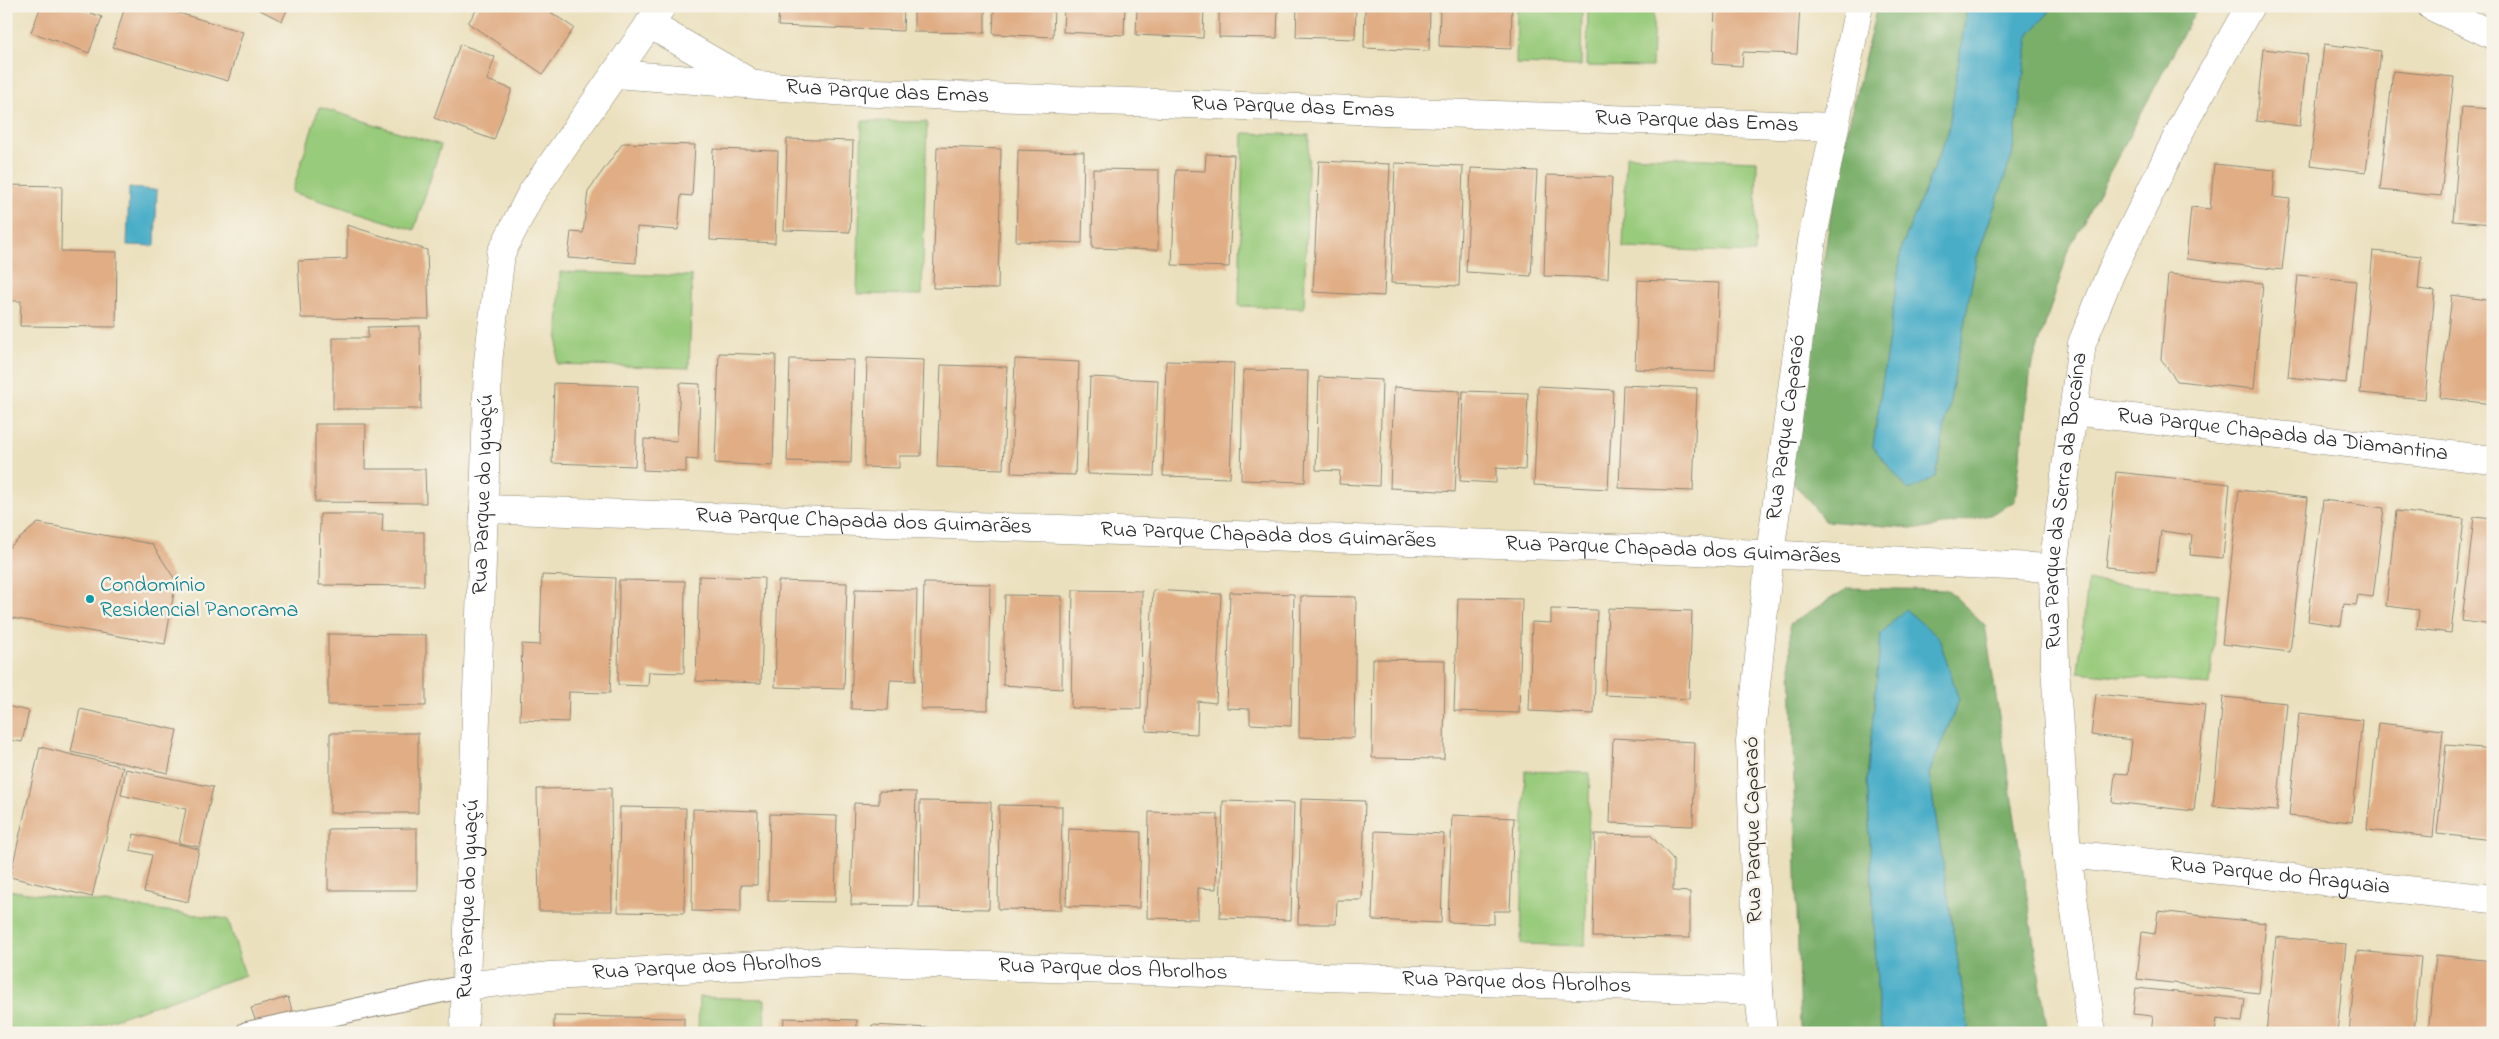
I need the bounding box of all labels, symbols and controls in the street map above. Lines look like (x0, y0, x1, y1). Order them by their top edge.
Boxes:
street label: Rua Parque das Emas (784, 71, 990, 113)
street label: Rua Parque das Emas (1191, 88, 1395, 127)
street label: Rua Parque das Emas (1594, 103, 1799, 142)
street label: Rua Parque Caparaó (1759, 333, 1815, 522)
street label: Rua Parque da Serra da Bocaína (2037, 351, 2097, 650)
street label: Rua Parque do Iguaçú (465, 394, 503, 595)
street label: Rua Parque Chapada da Diamantina (2115, 400, 2450, 471)
street label: Rua Parque Chapada dos Guimarães (695, 500, 1032, 544)
street label: Rua Parque Chapada dos Guimarães (1100, 514, 1437, 558)
street label: Rua Parque Chapada dos Guimarães (1505, 528, 1842, 574)
place label: Condomínio Residencial Panorama (100, 570, 298, 627)
marker: Condomínio Residencial Panorama (84, 593, 96, 605)
street label: Rua Parque Caparaó (1736, 736, 1772, 924)
street label: Rua Parque do Iguaçú (449, 798, 489, 1000)
street label: Rua Parque do Araguaia (2168, 849, 2391, 904)
street label: Rua Parque dos Abrolhos (592, 946, 823, 990)
street label: Rua Parque dos Abrolhos (998, 950, 1228, 990)
street label: Rua Parque dos Abrolhos (1401, 963, 1632, 1003)

